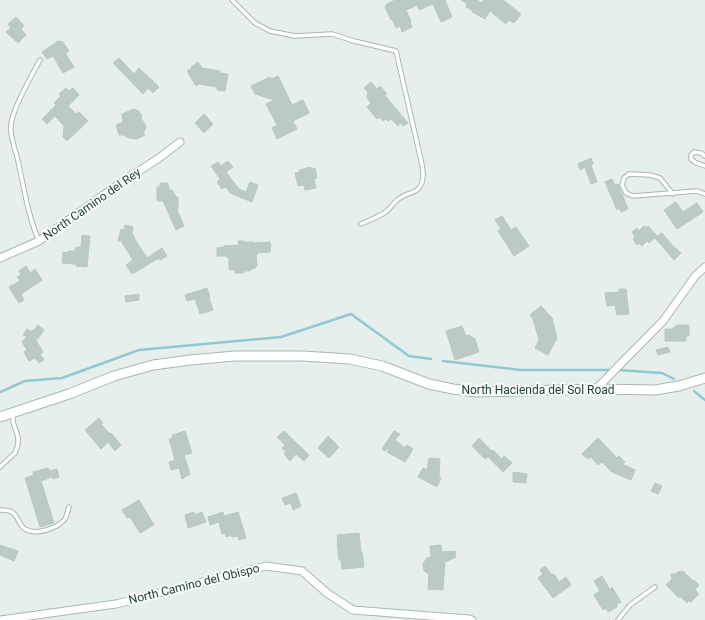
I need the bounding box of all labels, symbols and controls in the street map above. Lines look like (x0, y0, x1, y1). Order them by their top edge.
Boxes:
street label: North Camino del Rey (41, 165, 144, 243)
street label: North Hacienda del Sol Road (461, 383, 615, 397)
street label: North Camino del Obispo (127, 561, 261, 607)

